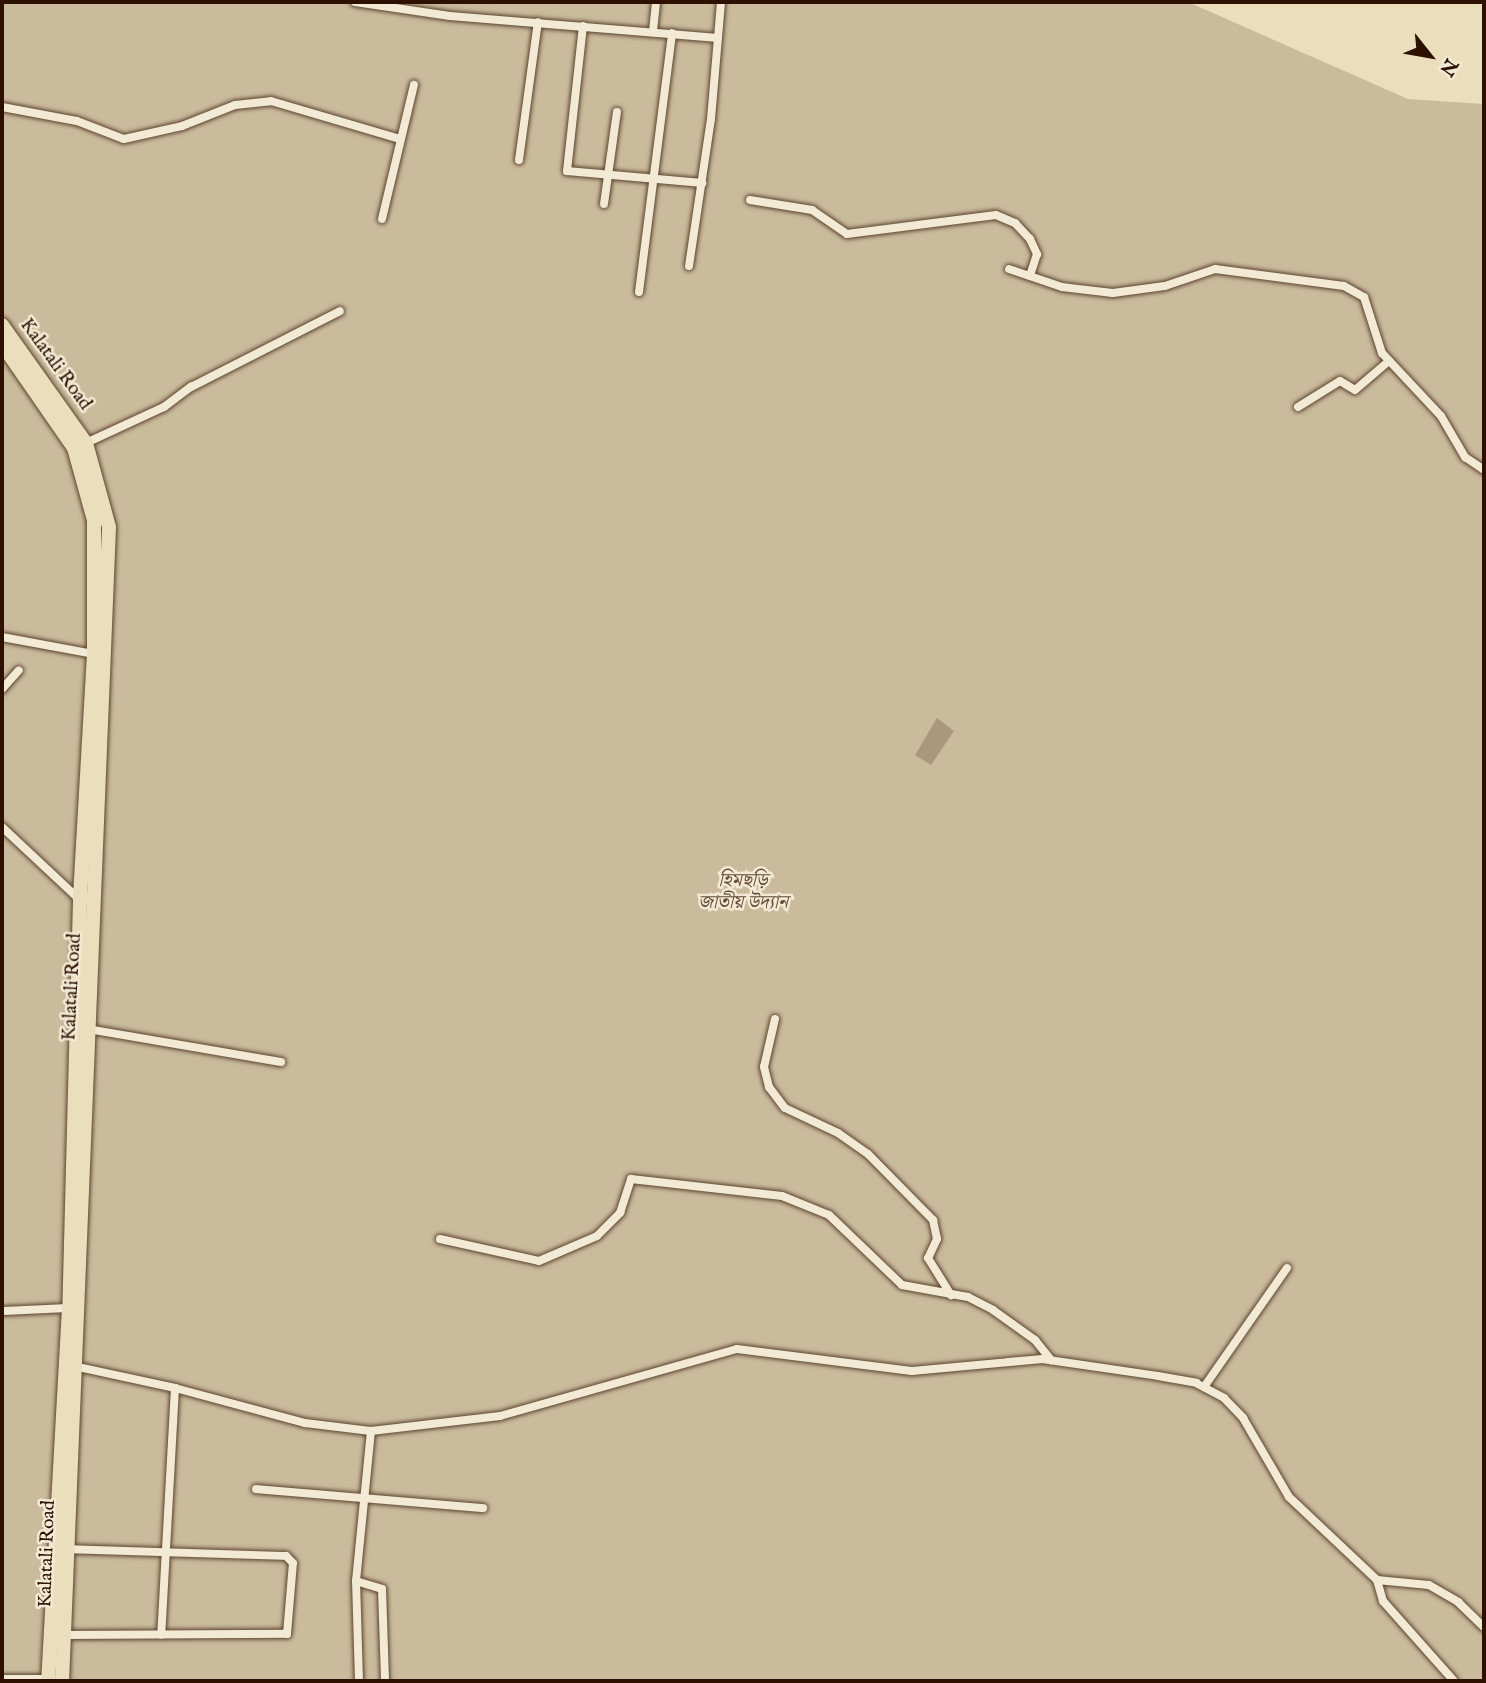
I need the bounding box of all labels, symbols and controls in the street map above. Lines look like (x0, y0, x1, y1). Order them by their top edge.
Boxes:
north arrow (1395, 21, 1465, 91)
text: N (1433, 54, 1463, 80)
street label: Kalatali Road (14, 315, 96, 415)
park label: হিমছড়ি জাতীয় উদ্যান (698, 871, 788, 915)
street label: Kalatali Road (59, 933, 87, 1041)
street label: Kalatali Road (35, 1500, 61, 1608)

